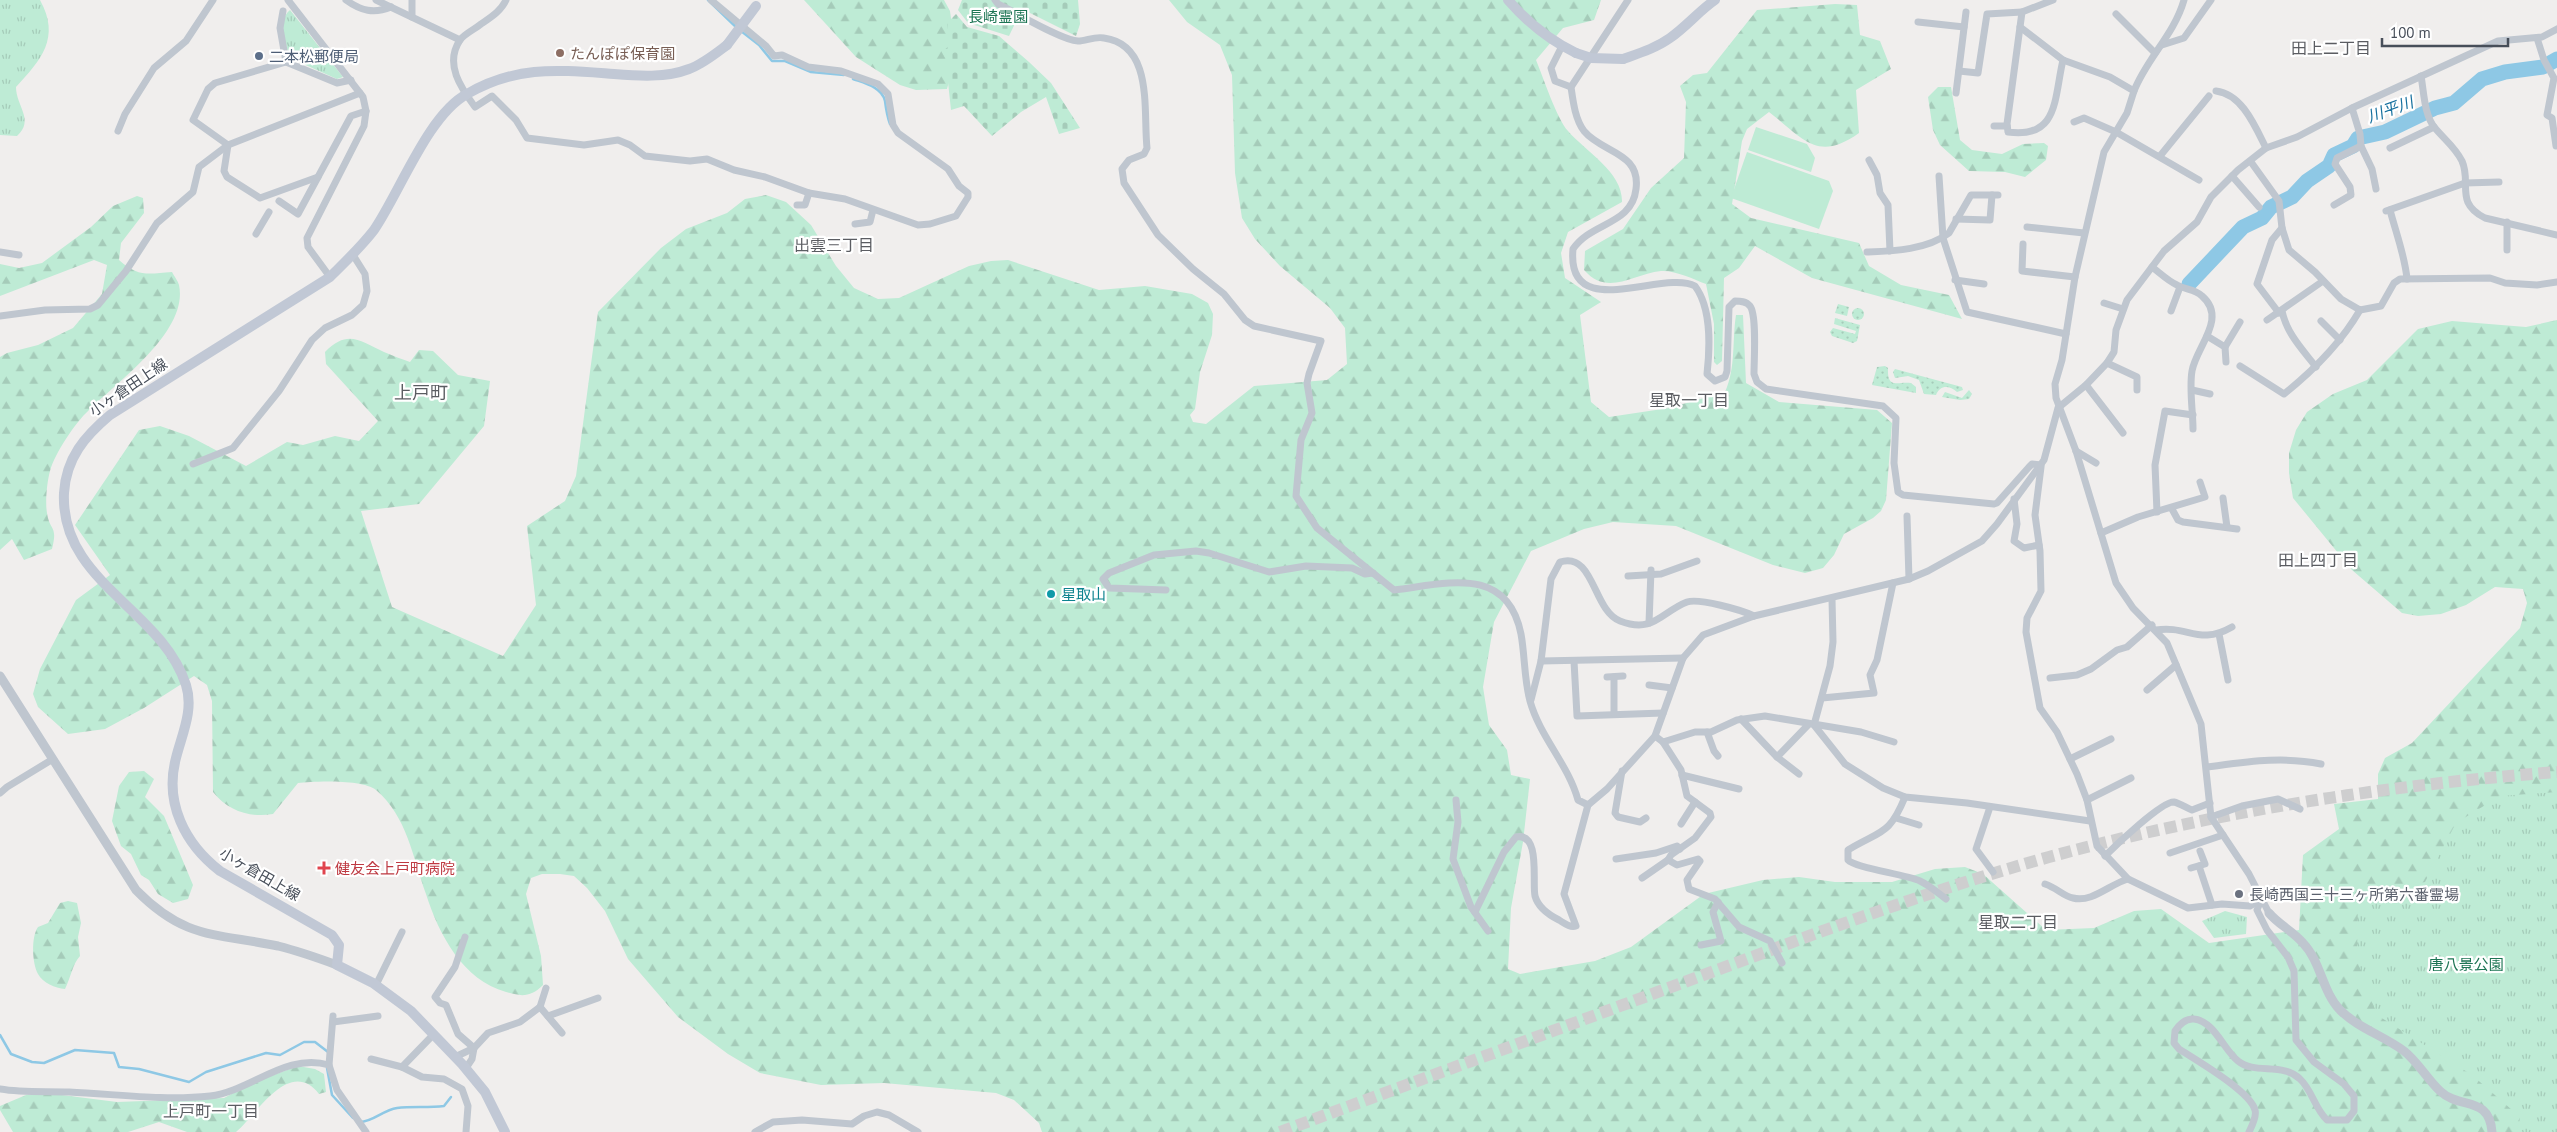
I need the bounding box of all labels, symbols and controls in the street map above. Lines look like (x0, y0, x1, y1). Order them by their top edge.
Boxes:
park label: 長崎霊園 (968, 7, 1028, 26)
scale bar (2382, 15, 2508, 47)
text: 100 m (2390, 23, 2431, 42)
district label: 田上二丁目 (2291, 38, 2371, 58)
place label: たんぽぽ保育園 (570, 44, 675, 63)
place label: 二本松郵便局 (269, 47, 359, 66)
marker: たんぽぽ保育園 (554, 47, 566, 59)
marker: 二本松郵便局 (253, 50, 265, 62)
water label: 川平川 (2364, 91, 2418, 127)
district label: 出雲三丁目 (794, 235, 874, 255)
street label: 小ヶ倉田上線 (85, 354, 171, 420)
district label: 上戸町 (394, 381, 448, 404)
district label: 星取一丁目 (1649, 390, 1729, 410)
district label: 田上四丁目 (2278, 550, 2358, 570)
place label: 星取山 (1061, 585, 1106, 604)
marker: 星取山 (1045, 588, 1057, 600)
street label: 小ヶ倉田上線 (216, 843, 304, 905)
place label: 健友会上戸町病院 (335, 859, 455, 878)
marker: 健友会上戸町病院 (317, 861, 331, 875)
place label: 長崎西国三十三ヶ所第六番霊場 (2249, 885, 2459, 904)
marker: 長崎西国三十三ヶ所第六番霊場 (2233, 888, 2245, 900)
district label: 星取二丁目 (1978, 912, 2058, 932)
park label: 唐八景公園 (2428, 955, 2504, 974)
district label: 上戸町一丁目 (163, 1101, 259, 1121)

